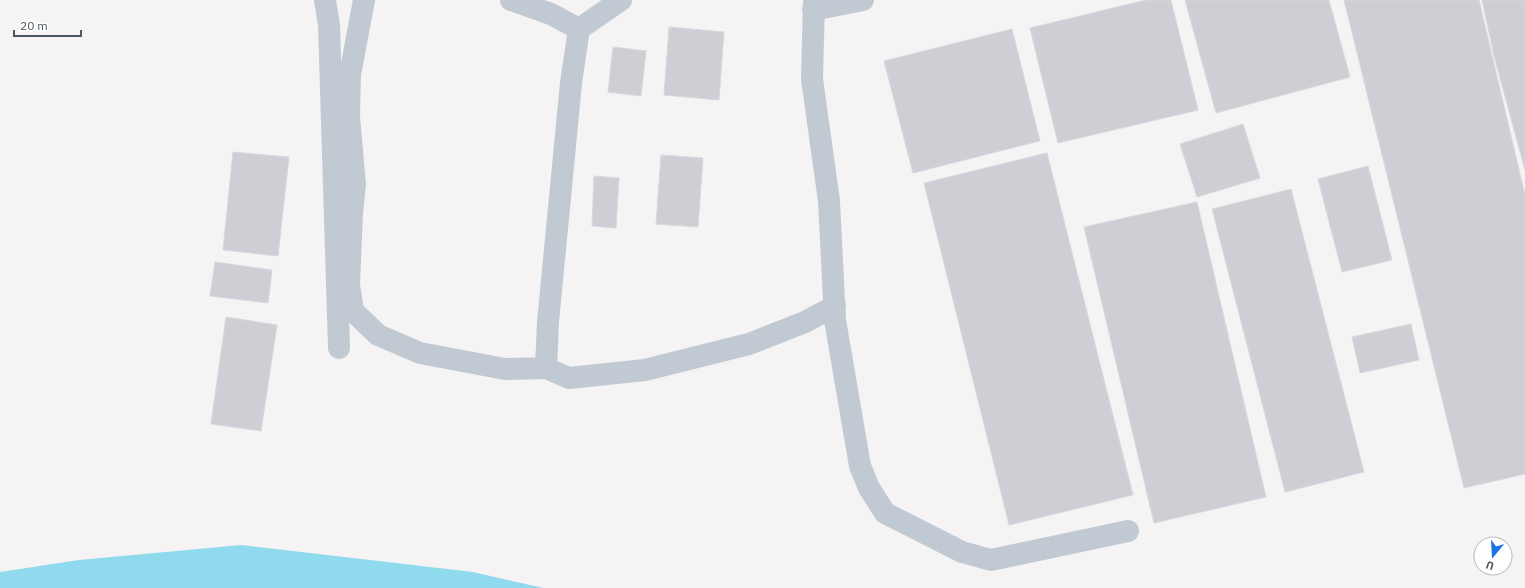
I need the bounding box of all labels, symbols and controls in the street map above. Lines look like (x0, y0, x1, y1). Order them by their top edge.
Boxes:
scale bar (14, 12, 81, 38)
text: 20 m (20, 18, 48, 33)
north arrow (1473, 536, 1513, 576)
text: U (1484, 558, 1496, 573)

